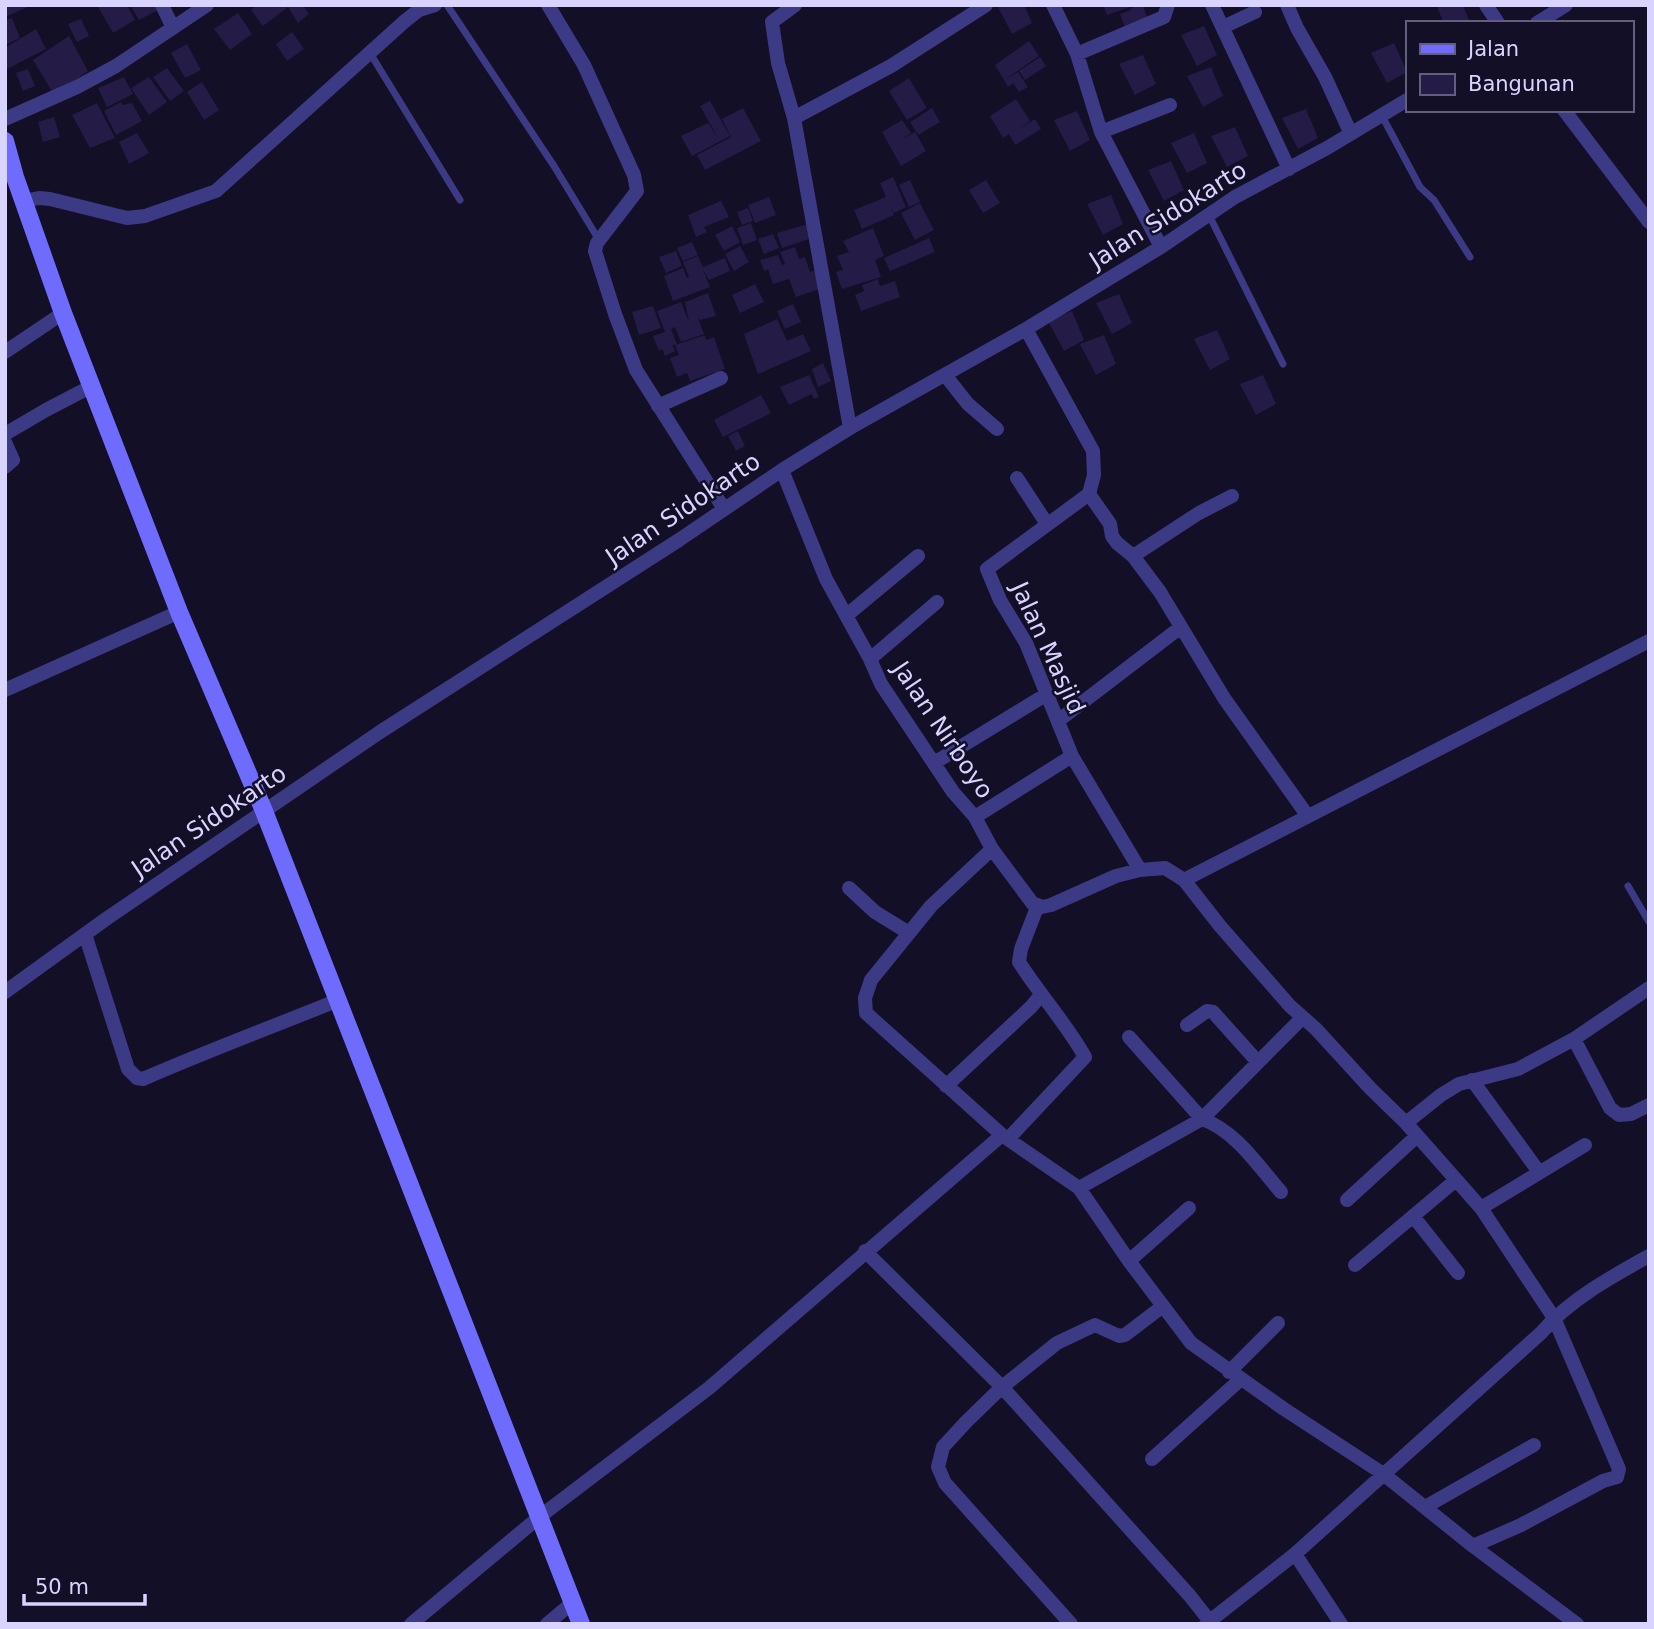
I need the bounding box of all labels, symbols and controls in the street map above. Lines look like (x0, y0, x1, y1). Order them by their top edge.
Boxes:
legend (1406, 21, 1633, 112)
text: Jalan (1466, 37, 1519, 61)
text: Bangunan (1468, 72, 1575, 96)
street label: Jalan Sidokarto (1083, 155, 1252, 276)
street label: Jalan Sidokarto (599, 447, 765, 572)
street label: Jalan Masjid (1004, 576, 1091, 718)
street label: Jalan Nirboyo (886, 654, 999, 804)
street label: Jalan Sidokarto (125, 759, 291, 884)
scale bar (24, 1562, 145, 1606)
text: 50 m (35, 1575, 89, 1599)

